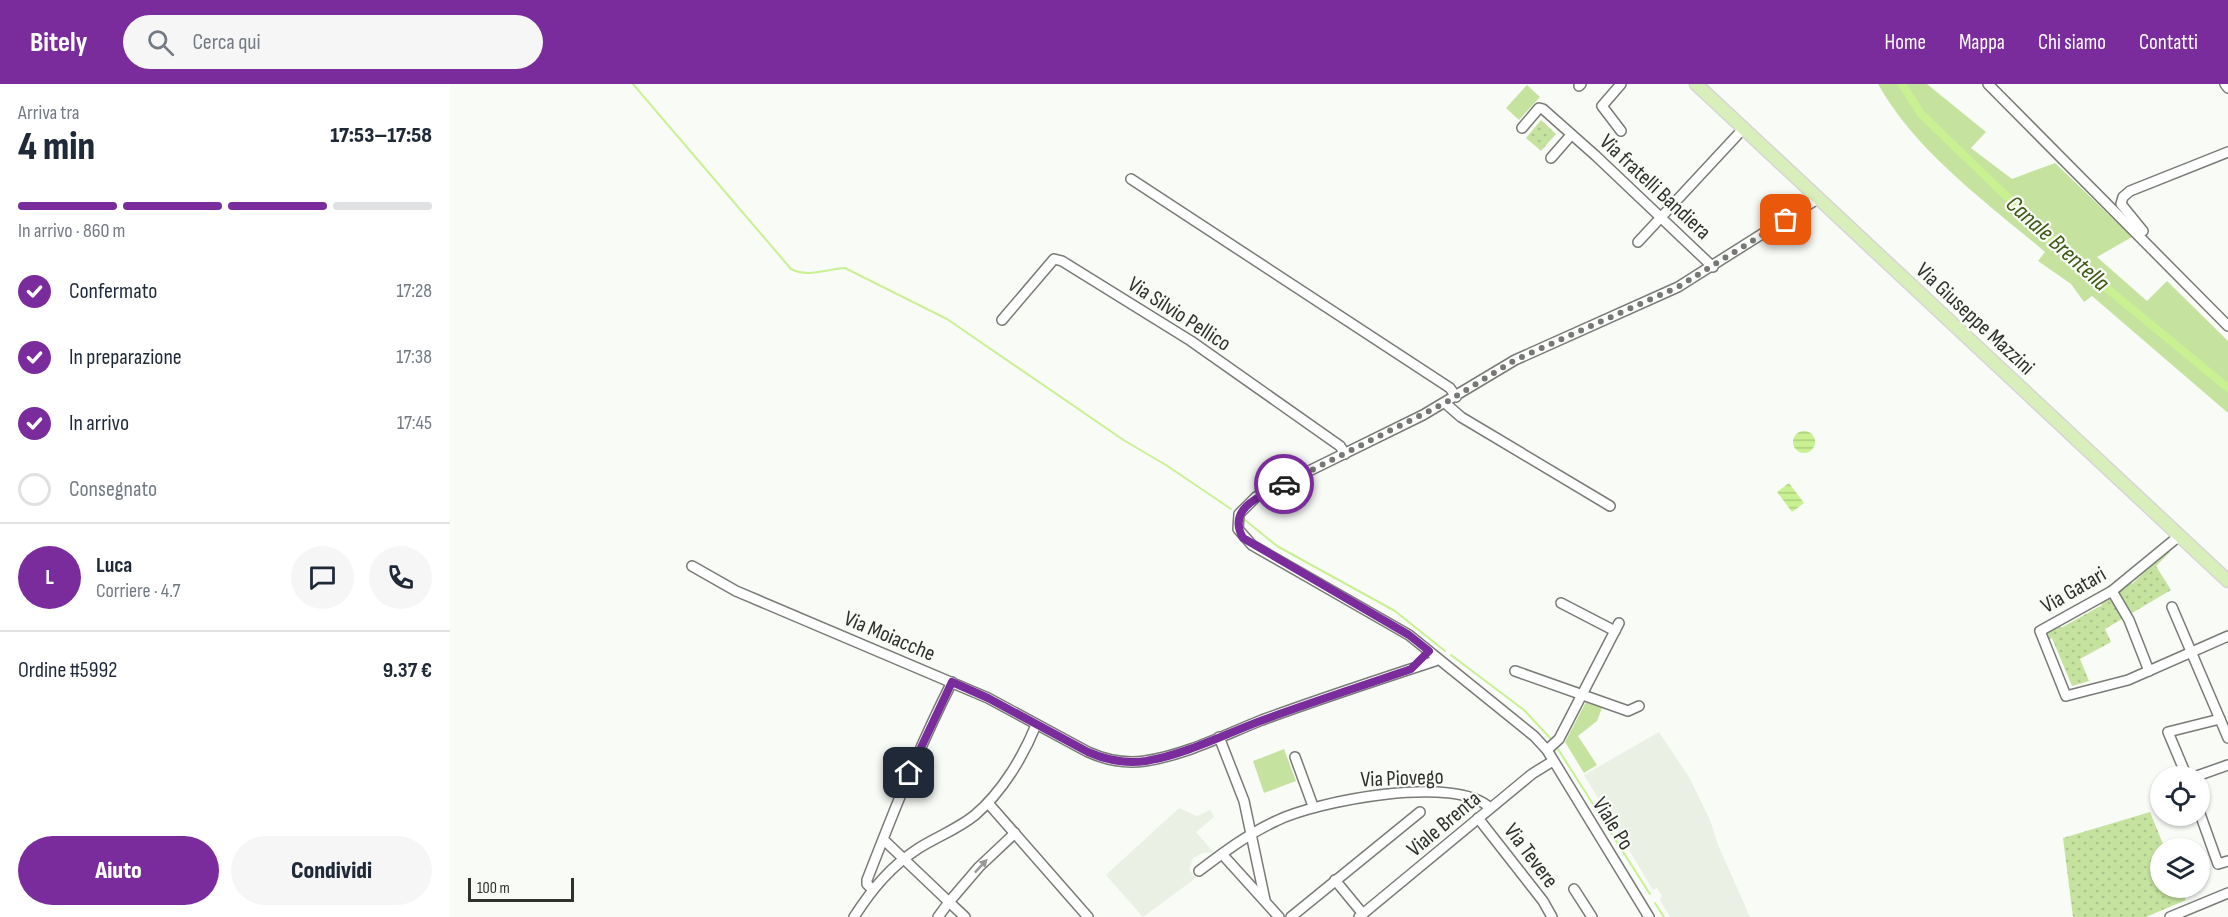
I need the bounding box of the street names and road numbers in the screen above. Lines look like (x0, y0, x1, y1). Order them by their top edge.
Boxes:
street label: Via fratelli Bandiera (1594, 129, 1716, 246)
street label: Via Giuseppe Mazzini (1910, 257, 2040, 381)
street label: Via Silvio Pellico (1123, 271, 1236, 358)
street label: Via Gatari (2036, 561, 2111, 620)
street label: Via Moiacche (840, 605, 939, 668)
street label: Via Piovego (1360, 764, 1444, 793)
street label: Viale Brenta (1402, 785, 1486, 863)
street label: Viale Po (1586, 792, 1639, 855)
street label: Via Tevere (1498, 818, 1564, 894)

